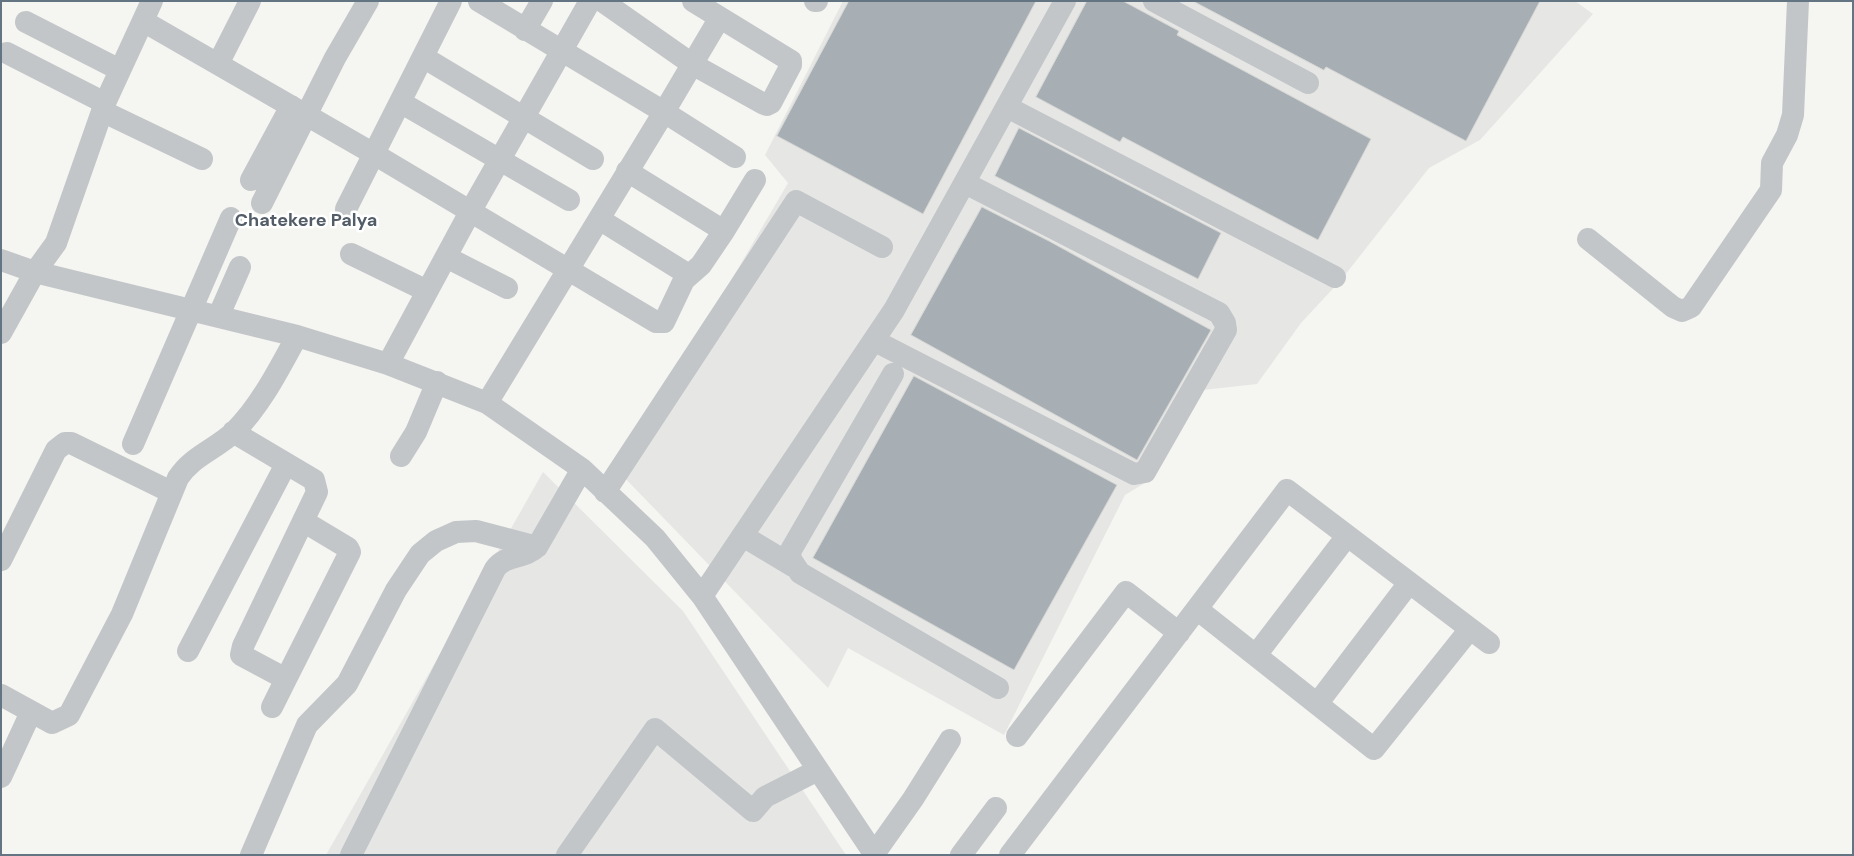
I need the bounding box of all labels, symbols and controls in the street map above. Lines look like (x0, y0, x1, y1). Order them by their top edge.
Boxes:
district label: Chatekere Palya (235, 210, 377, 232)

